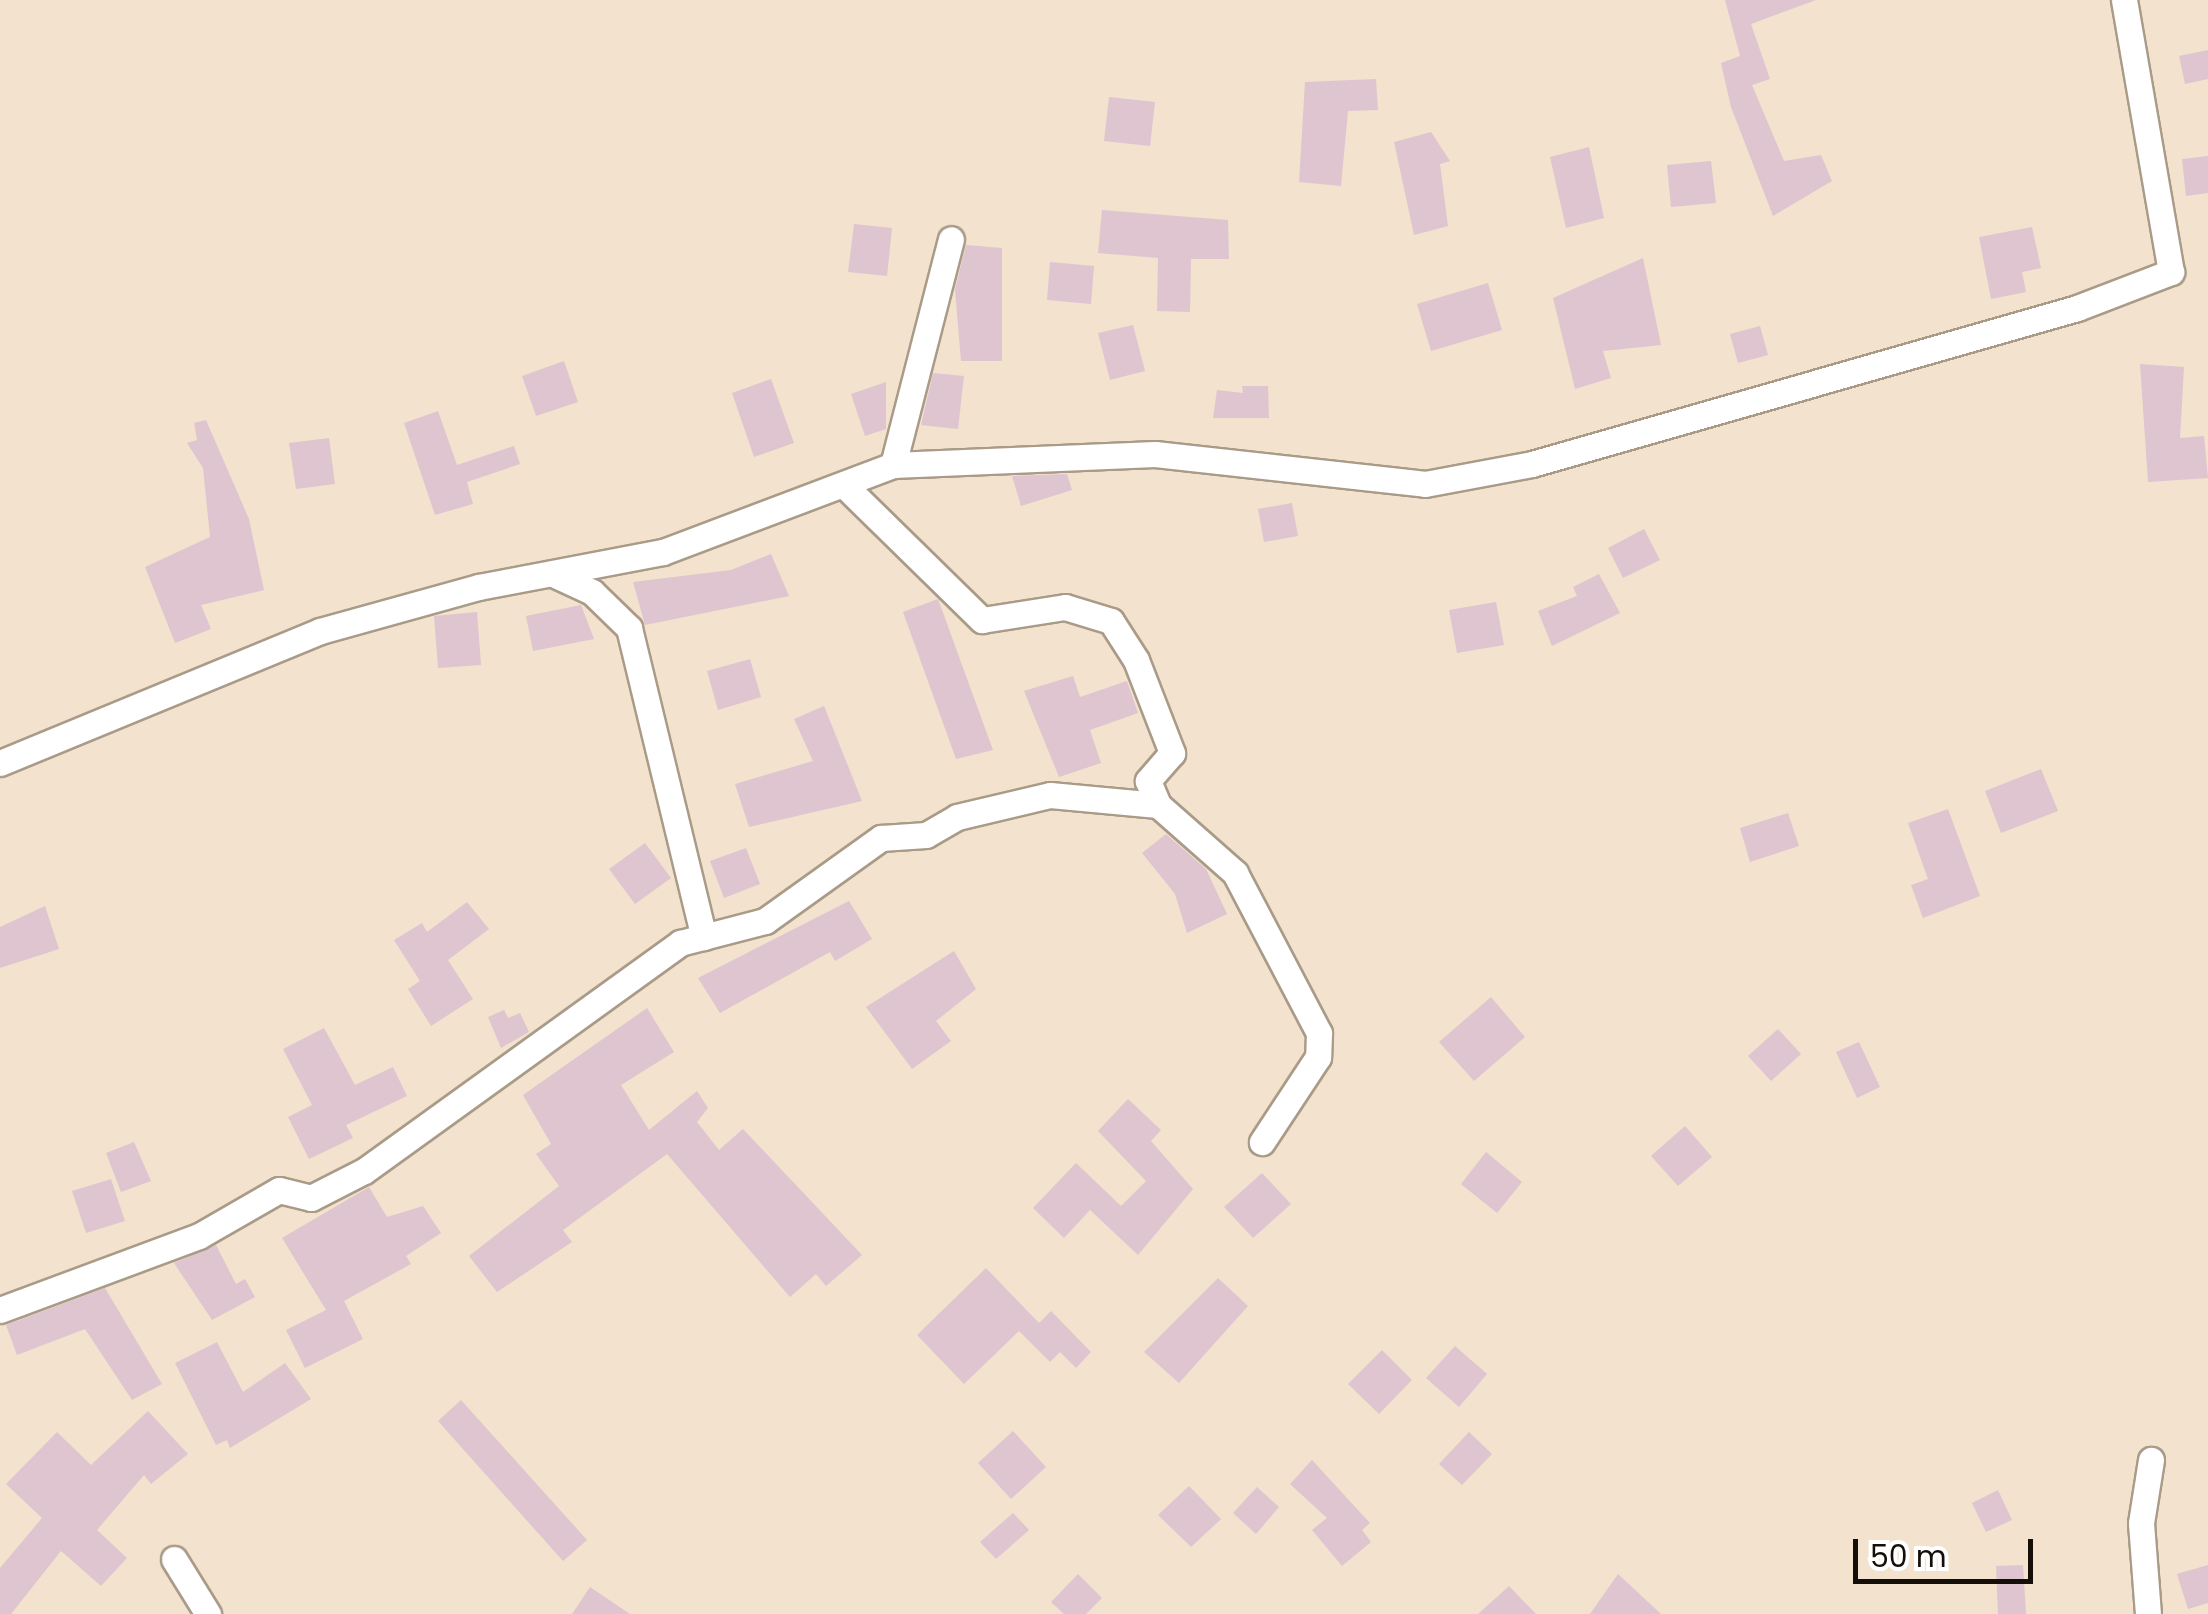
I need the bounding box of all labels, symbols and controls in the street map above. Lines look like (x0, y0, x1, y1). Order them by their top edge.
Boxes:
scale bar (1858, 1519, 2038, 1581)
text: 50 m (1870, 1535, 1947, 1578)

